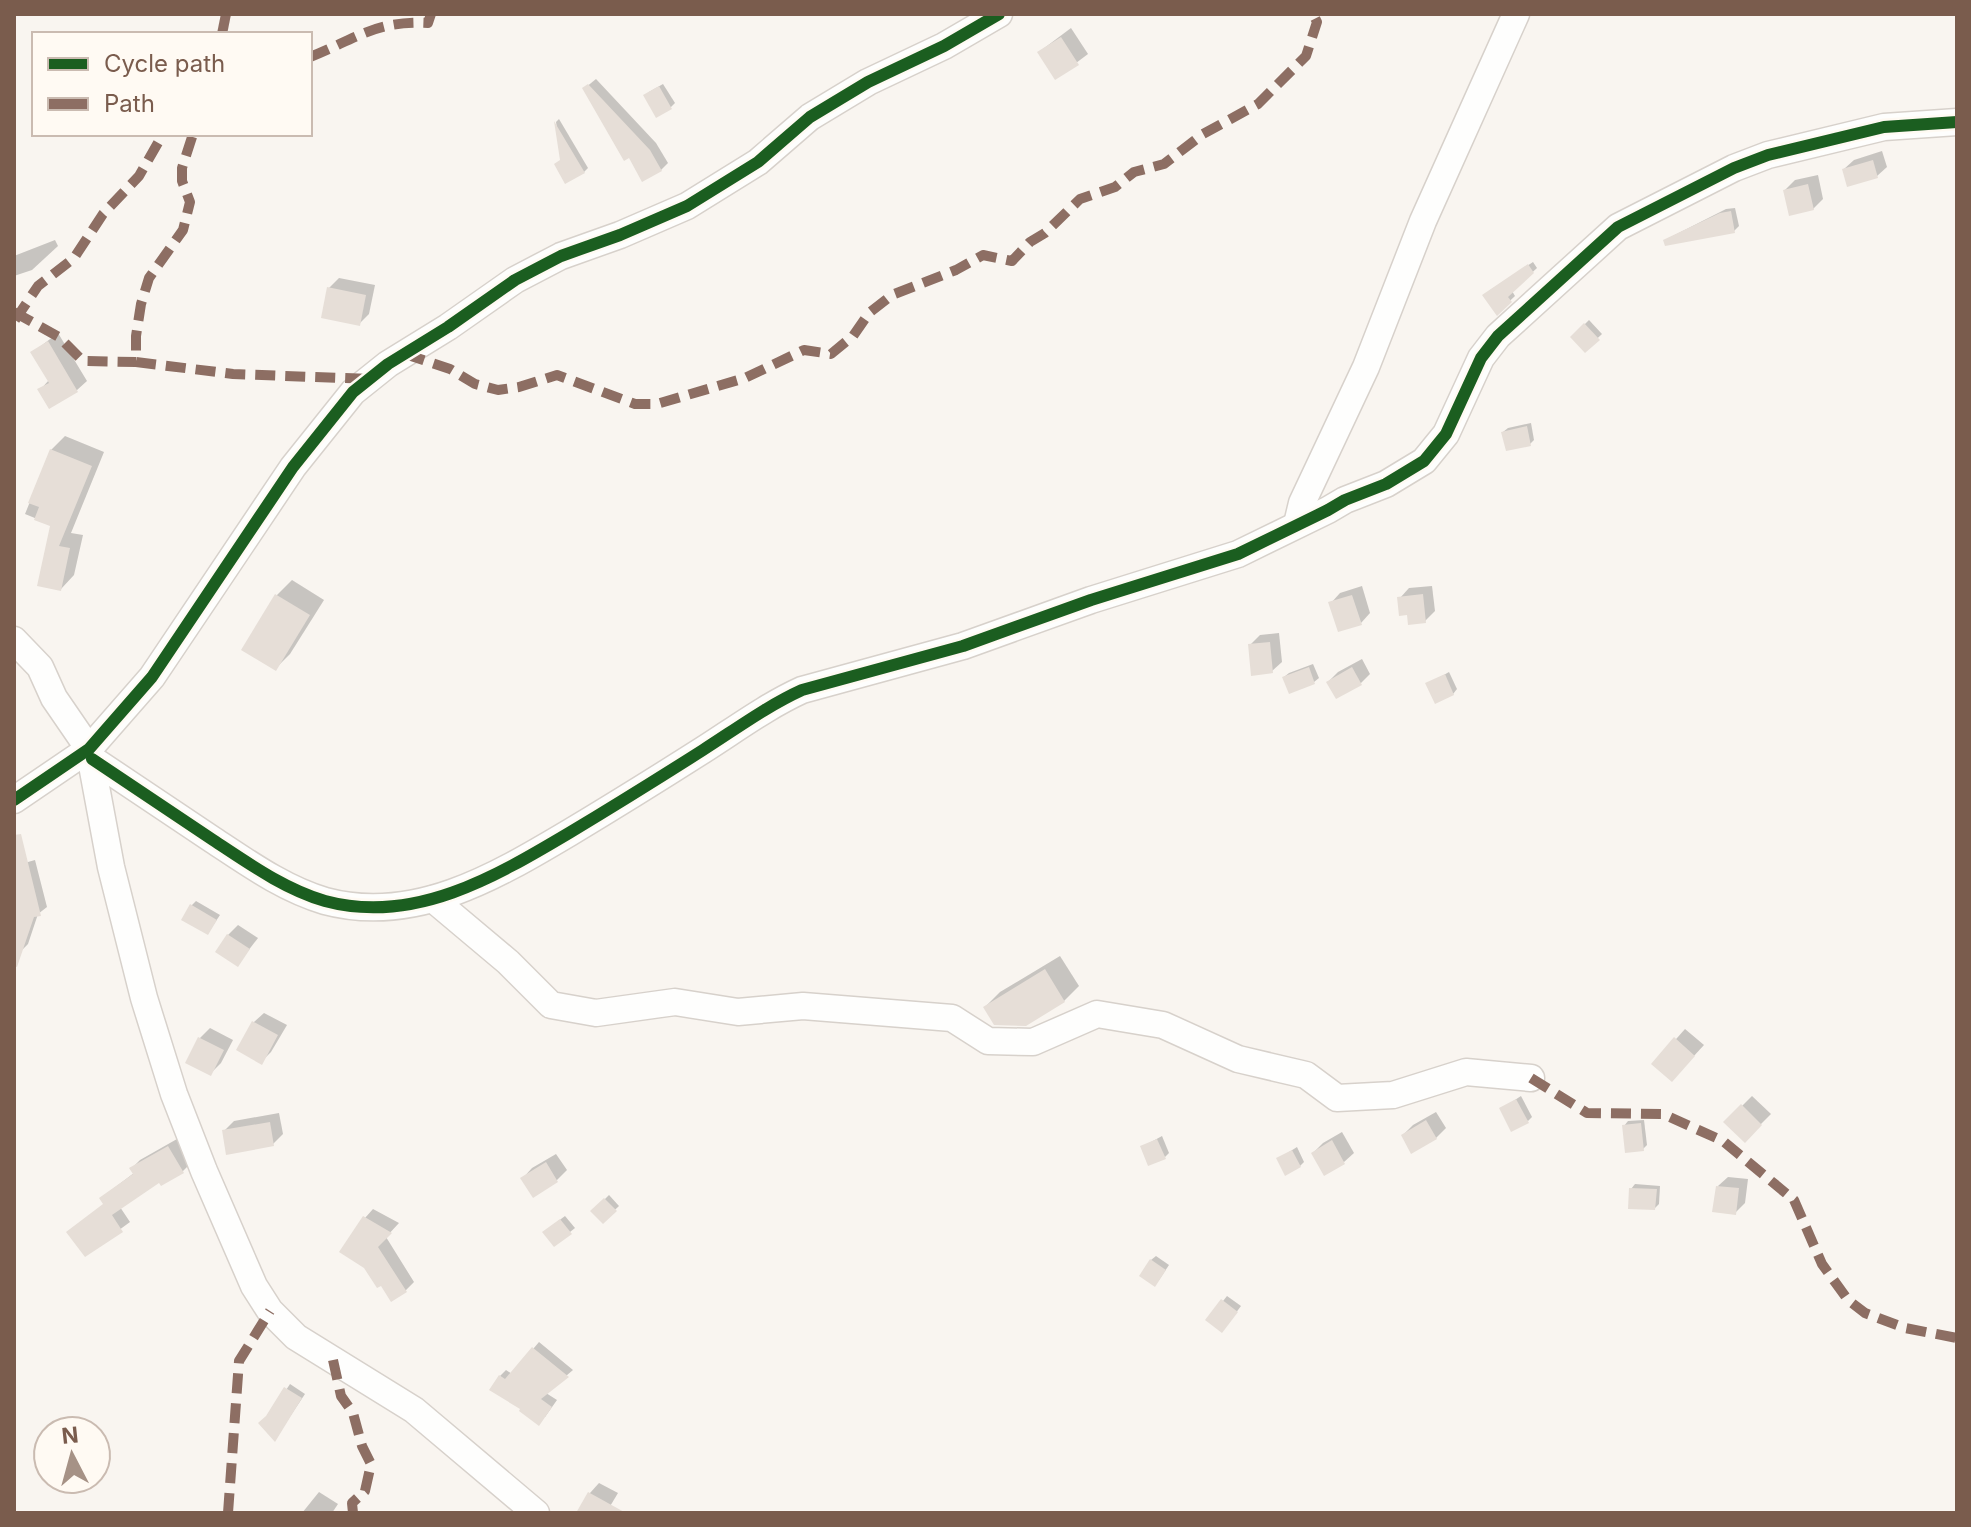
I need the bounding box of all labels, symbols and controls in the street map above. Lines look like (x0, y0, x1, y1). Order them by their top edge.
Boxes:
legend (32, 32, 312, 136)
text: Cycle path (104, 49, 225, 78)
text: Path (104, 89, 155, 118)
north arrow (32, 1415, 112, 1495)
text: N (60, 1421, 80, 1449)

